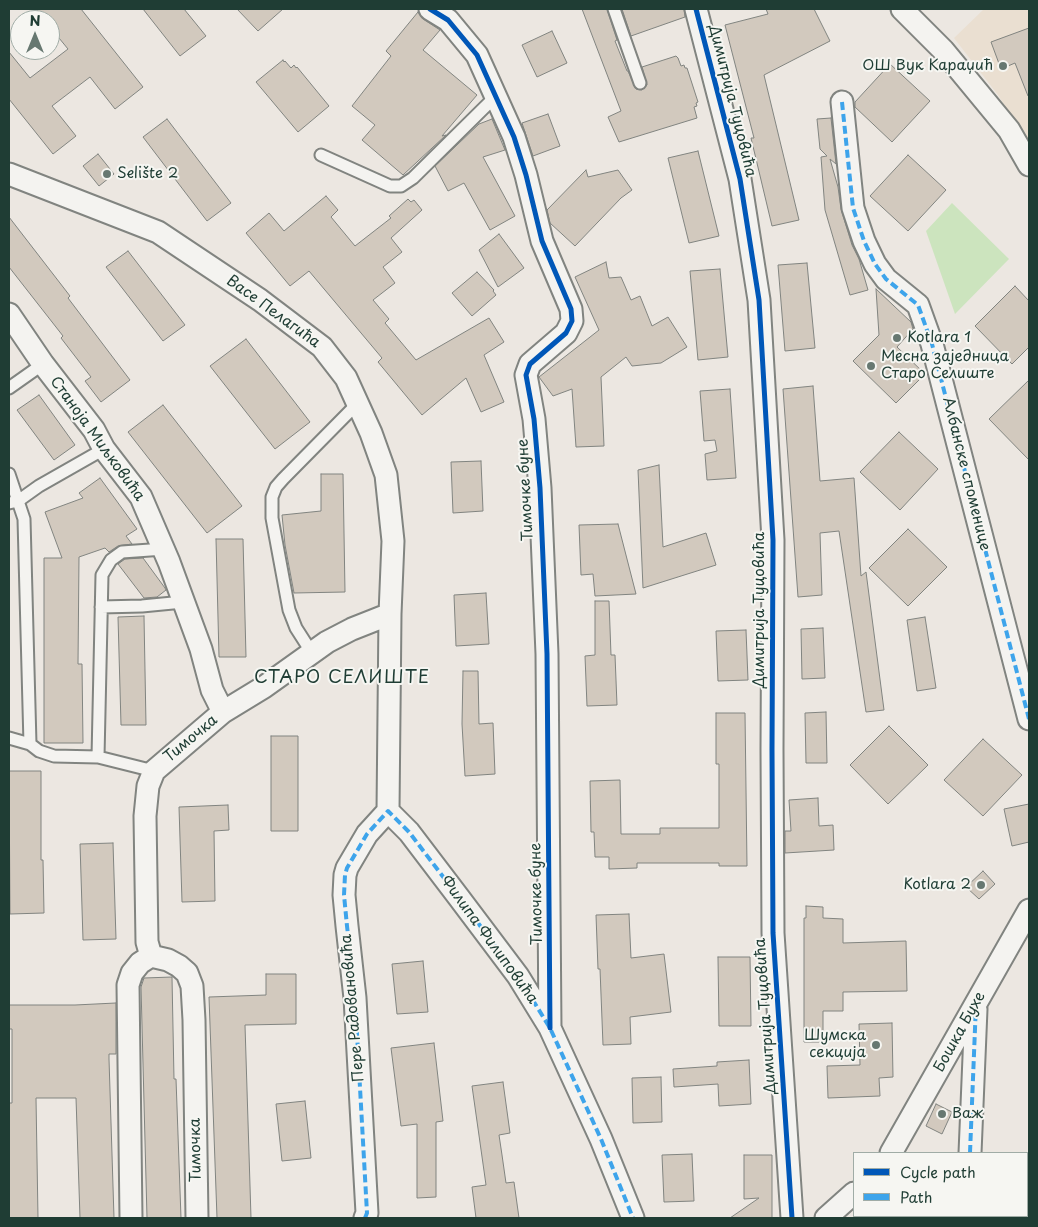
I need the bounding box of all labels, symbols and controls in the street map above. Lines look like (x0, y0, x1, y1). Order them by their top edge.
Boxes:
north arrow (10, 10, 60, 60)
text: N (29, 10, 41, 31)
street label: Димитрија Туцовића (704, 23, 760, 179)
place label: ОШ Вук Караџић (862, 57, 993, 75)
marker: ОШ Вук Караџић (997, 60, 1009, 72)
place label: Selište 2 (117, 165, 178, 183)
marker: Selište 2 (101, 168, 113, 180)
street label: Васе Пелагића (223, 272, 323, 352)
place label: Kotlara 1 (907, 329, 971, 347)
marker: Kotlara 1 (891, 332, 903, 344)
place label: Месна заједница Старо Селиште (881, 348, 1009, 383)
marker: Месна заједница Старо Селиште (865, 360, 877, 372)
street label: Станоја Миљковића (46, 373, 148, 505)
street label: Албанске споменице (938, 395, 994, 553)
street label: Тимочке буне (514, 438, 538, 542)
street label: Димитрија Туцовића (751, 532, 769, 688)
district label: СТАРО СЕЛИШТЕ (252, 667, 432, 689)
street label: Тимочка (161, 711, 221, 767)
street label: Тимочке буне (527, 843, 547, 945)
street label: Филипа Филиповића (437, 873, 541, 1007)
place label: Kotlara 2 (903, 876, 971, 894)
marker: Kotlara 2 (975, 879, 987, 891)
street label: Пере Радовановића (338, 933, 368, 1083)
street label: Димитрија Туцовића (752, 937, 780, 1095)
street label: Бошка Бухе (931, 989, 989, 1075)
place label: Шумска секција (804, 1027, 866, 1062)
marker: Шумска секција (870, 1039, 882, 1051)
place label: Важ (952, 1105, 983, 1123)
marker: Важ (936, 1108, 948, 1120)
street label: Тимочка (186, 1118, 206, 1182)
legend (853, 1152, 1028, 1217)
text: Cycle path (900, 1160, 976, 1183)
text: Path (900, 1185, 932, 1208)

